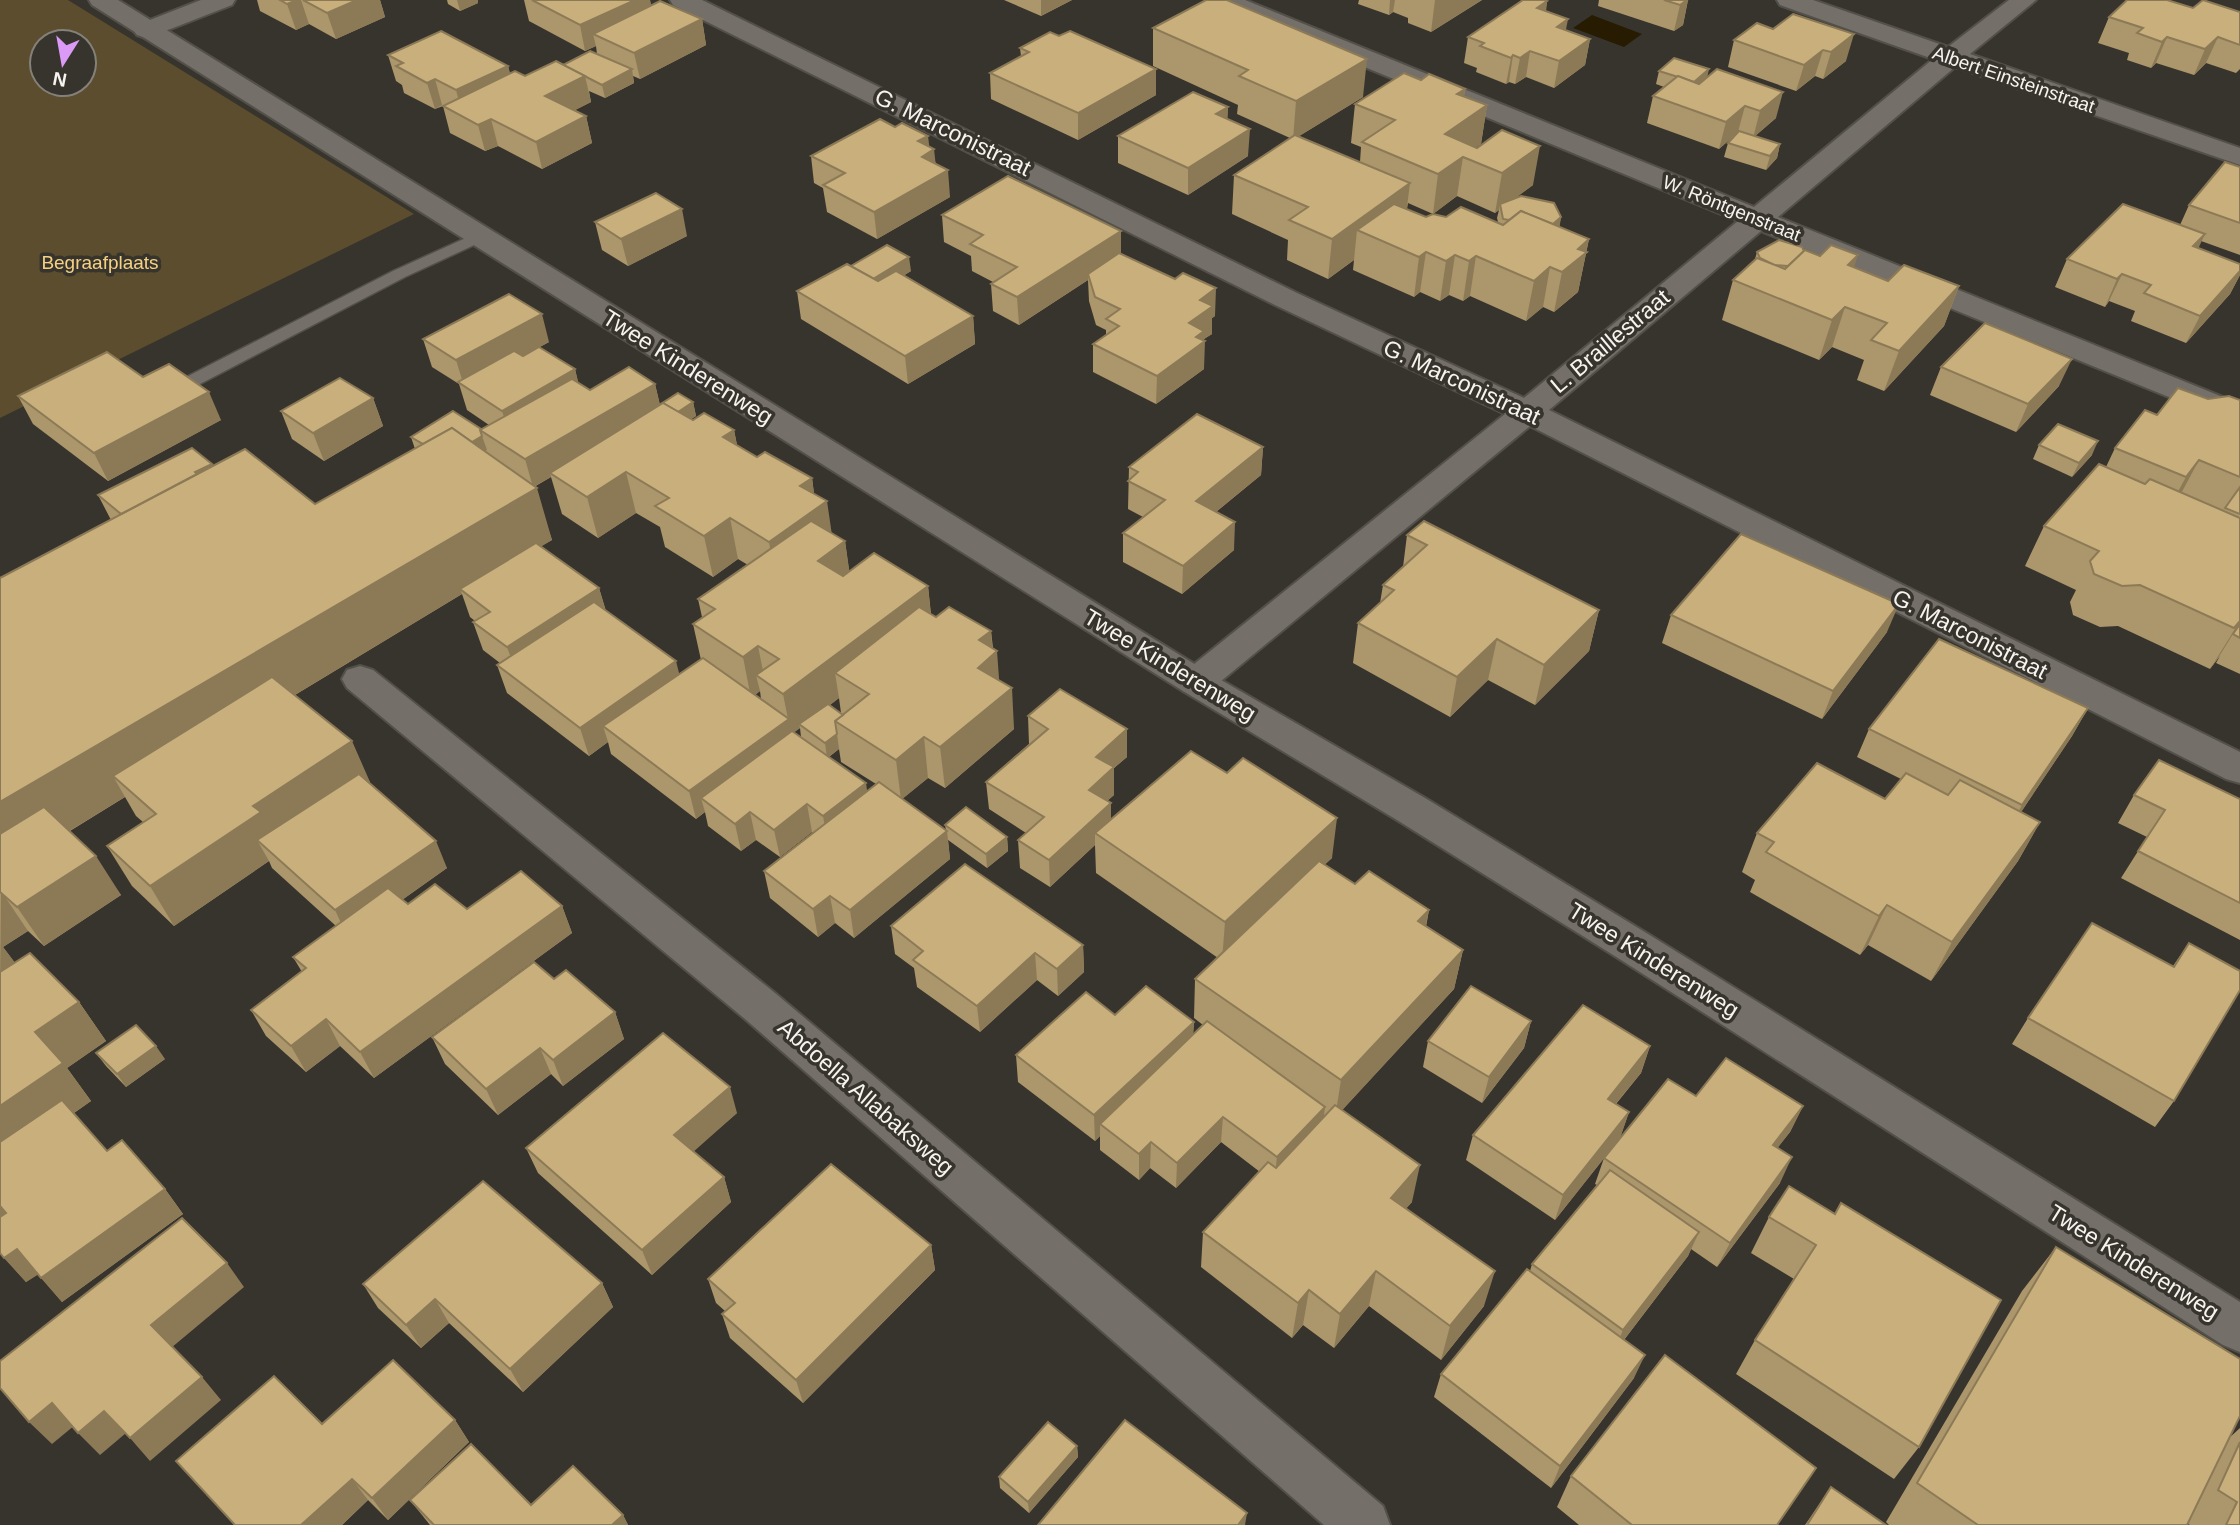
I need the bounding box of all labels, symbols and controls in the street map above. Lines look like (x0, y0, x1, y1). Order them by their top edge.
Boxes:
north arrow (28, 28, 98, 98)
street label: Albert Einsteinstraat (1930, 42, 2098, 117)
text: N (51, 68, 69, 91)
street label: G. Marconistraat (871, 83, 1036, 181)
street label: W. Röntgenstraat (1660, 171, 1804, 246)
park label: Begraafplaats (41, 252, 159, 273)
street label: L. Braillestraat (1545, 283, 1675, 398)
street label: Twee Kinderenweg (598, 304, 778, 430)
street label: G. Marconistraat (1379, 334, 1545, 430)
street label: G. Marconistraat (1888, 584, 2052, 684)
street label: Twee Kinderenweg (1079, 603, 1261, 727)
street label: Twee Kinderenweg (1564, 897, 1744, 1023)
street label: Abdoella Allabaksweg (773, 1014, 959, 1180)
street label: Twee Kinderenweg (2044, 1199, 2224, 1325)

